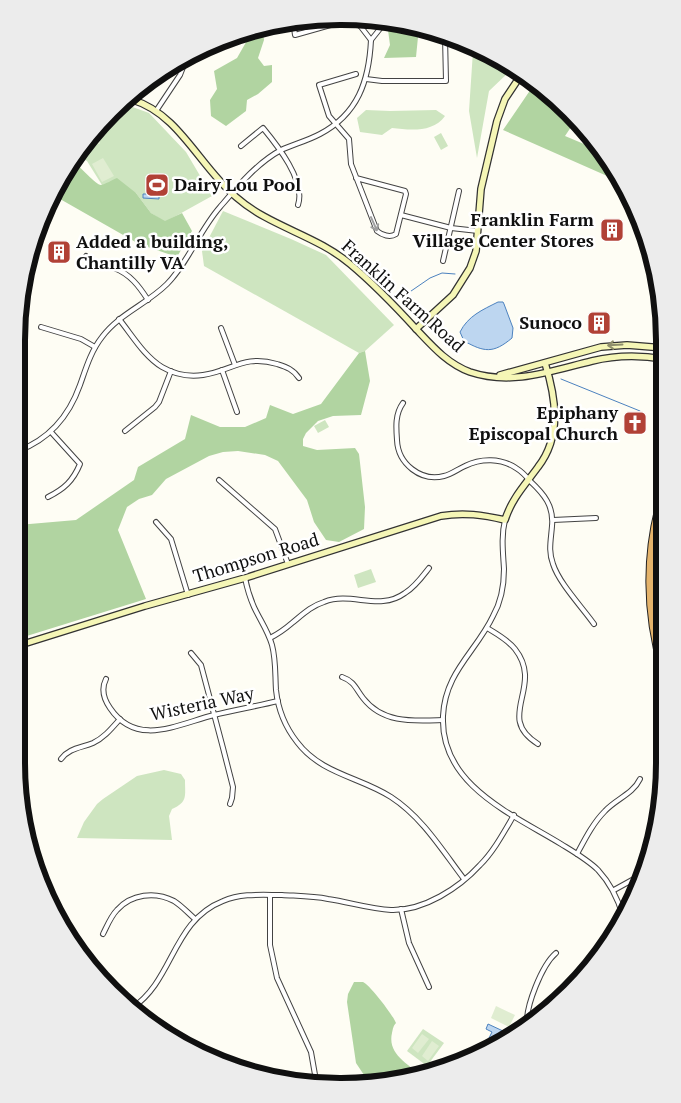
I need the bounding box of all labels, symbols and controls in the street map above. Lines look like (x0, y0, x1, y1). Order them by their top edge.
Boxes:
sports icon: Dairy Lou Pool (144, 172, 170, 198)
place label: Dairy Lou Pool (174, 172, 301, 196)
place label: Franklin Farm Village Center Stores (413, 207, 594, 252)
one-way arrow (370, 216, 380, 231)
building icon: Franklin Farm Village Center Stores (599, 217, 625, 243)
place label: Added a building, Chantilly VA (76, 229, 229, 274)
street label: Franklin Farm Road (337, 234, 470, 357)
building icon: Added a building, Chantilly VA (46, 239, 72, 265)
place label: Sunoco (519, 310, 582, 334)
building icon: Sunoco (586, 310, 612, 336)
one-way arrow (608, 341, 624, 350)
place label: Epiphany Episcopal Church (469, 400, 618, 445)
church icon: Epiphany Episcopal Church (622, 410, 648, 436)
street label: Thompson Road (190, 527, 322, 588)
street label: Wisteria Way (148, 680, 257, 726)

